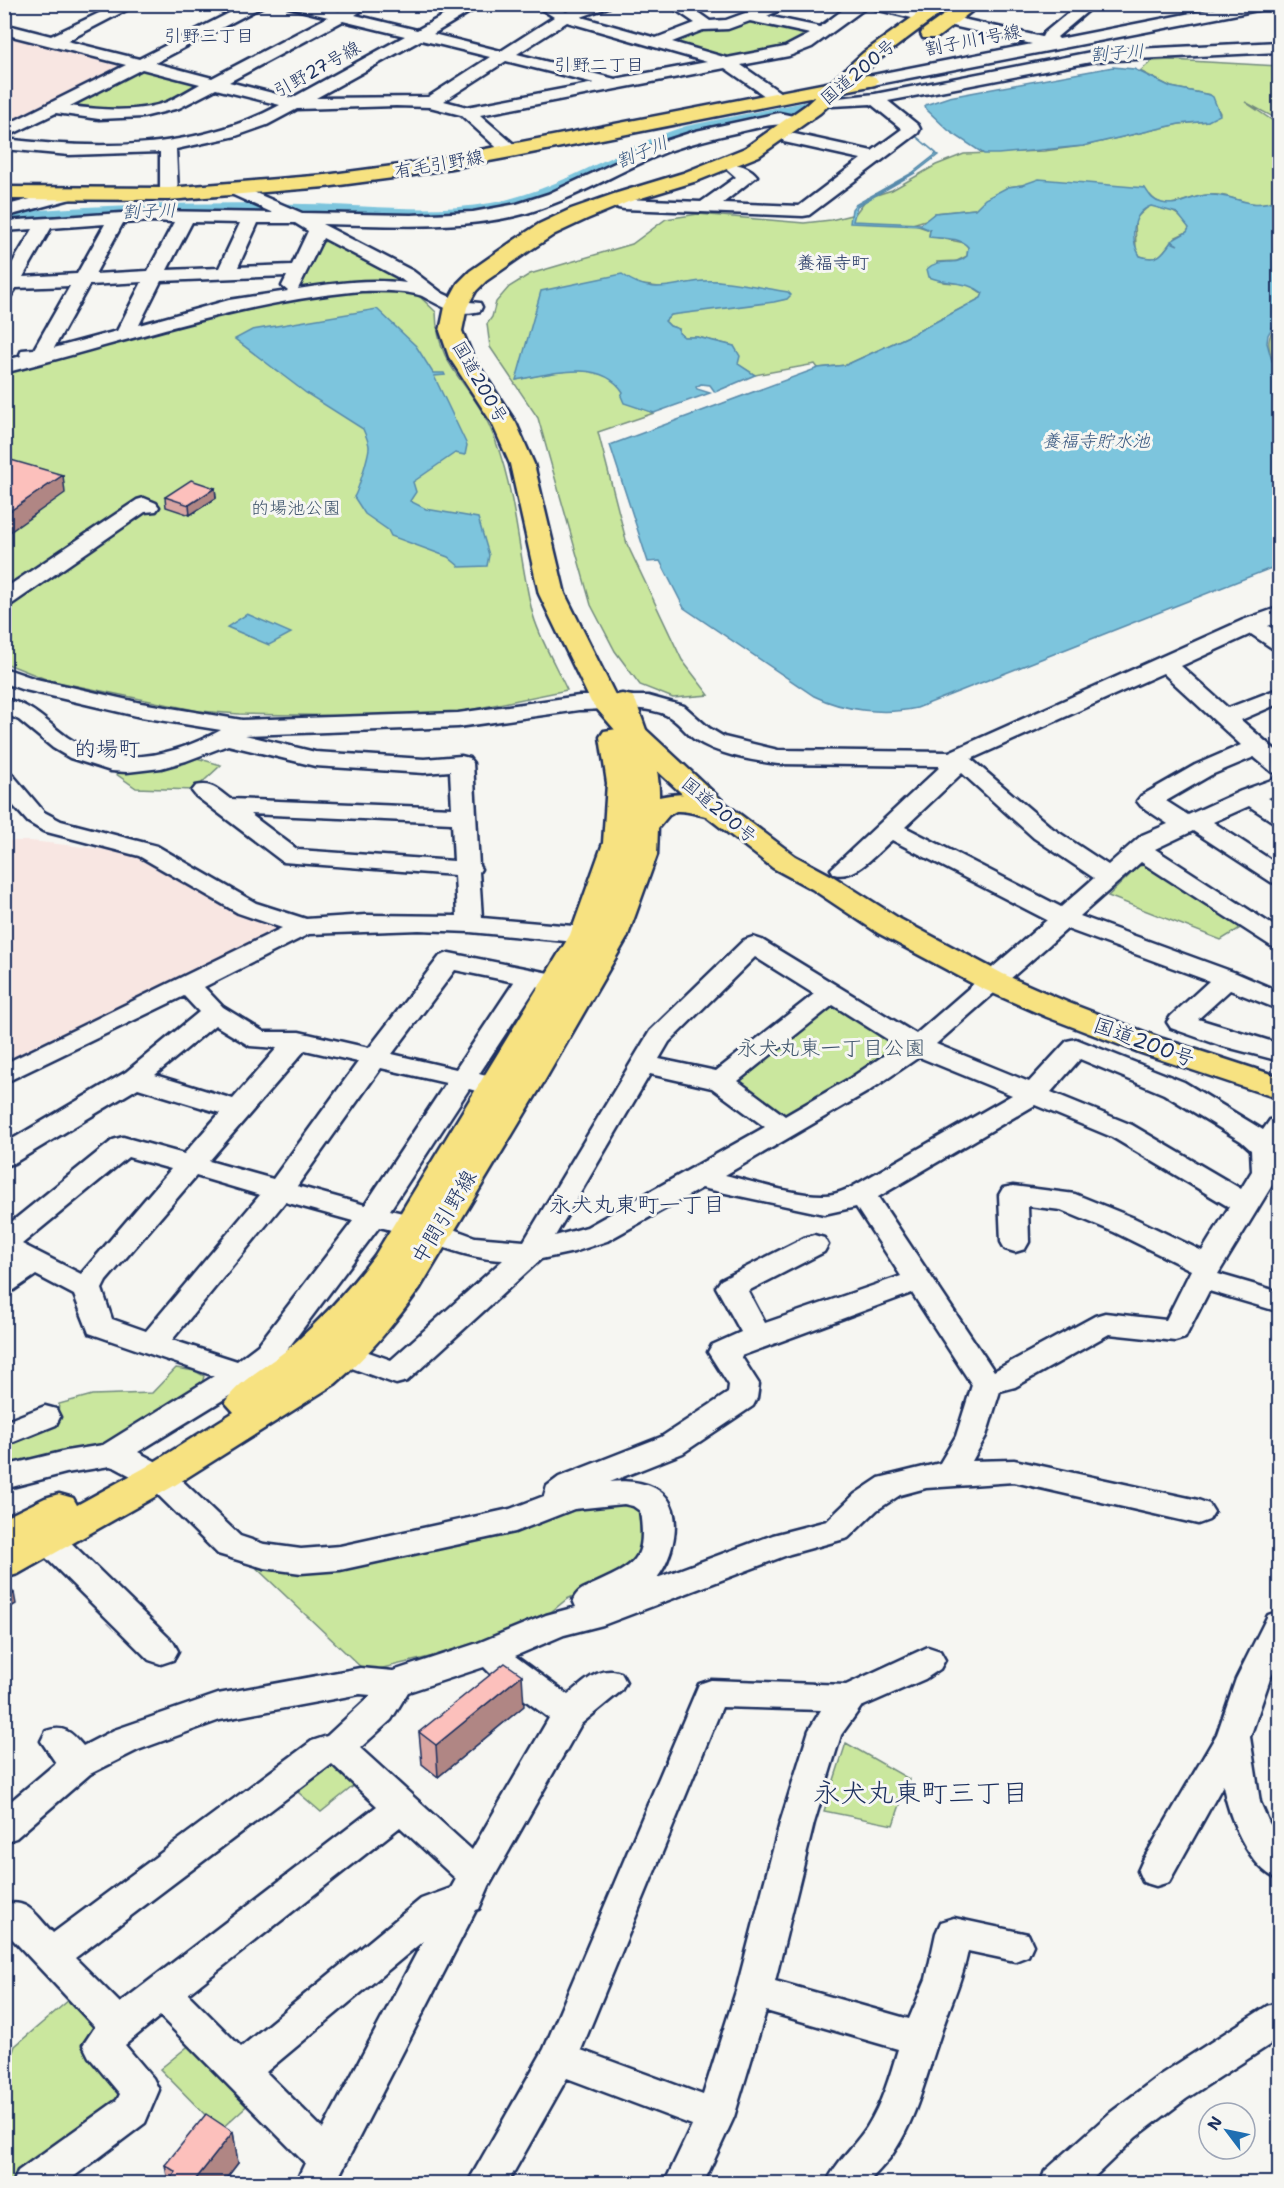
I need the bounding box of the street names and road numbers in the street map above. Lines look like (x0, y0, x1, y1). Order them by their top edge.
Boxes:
street label: 割子川1号線 (923, 19, 1023, 61)
street label: 国道200号 (815, 34, 901, 110)
street label: 引野27号線 (269, 35, 365, 103)
street label: 有毛引野線 (393, 144, 485, 184)
street label: 国道200号 (447, 337, 513, 427)
street label: 国道200号 (676, 772, 762, 848)
street label: 国道200号 (1089, 1011, 1199, 1073)
street label: 中間引野線 (405, 1165, 483, 1269)

